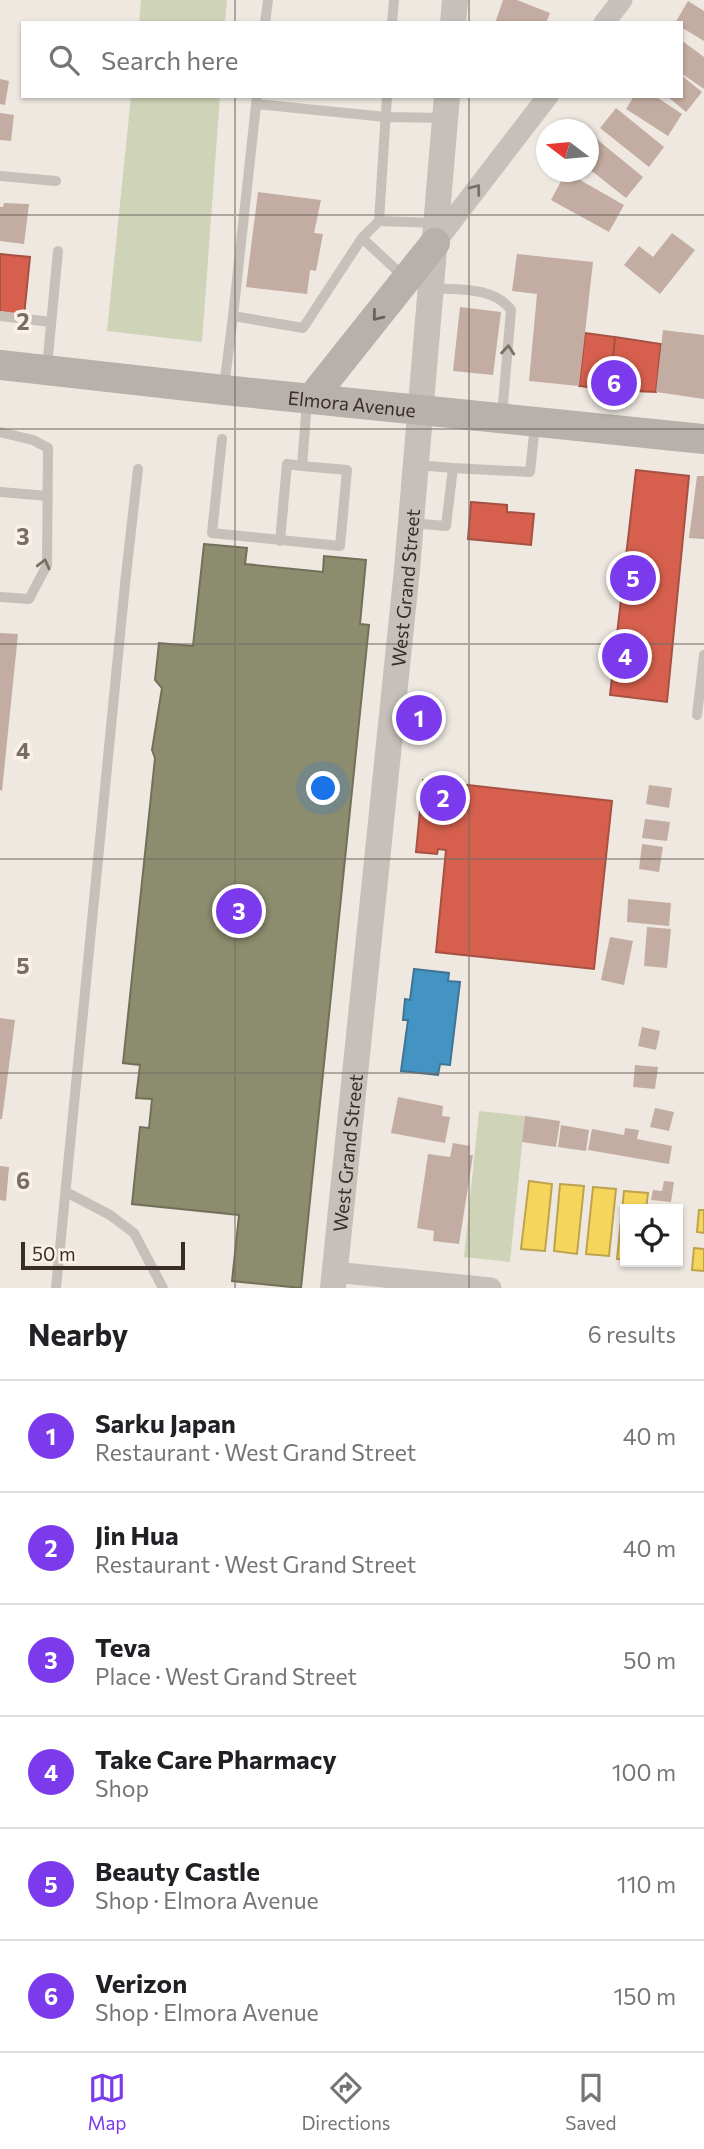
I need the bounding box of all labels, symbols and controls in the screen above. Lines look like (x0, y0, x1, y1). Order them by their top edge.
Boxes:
search box (21, 21, 683, 98)
icon: search (45, 41, 83, 79)
text: Search here (101, 44, 239, 75)
north arrow (536, 119, 599, 182)
one-way arrow (468, 184, 481, 197)
text: 2 (16, 307, 30, 335)
one-way arrow (373, 307, 385, 320)
one-way arrow (500, 345, 515, 356)
pin: 6 (591, 357, 637, 409)
street label: Elmora Avenue (287, 385, 417, 421)
street label: West Grand Street (386, 508, 424, 668)
text: 3 (16, 522, 30, 550)
pin: 5 (610, 552, 656, 604)
one-way arrow (36, 558, 50, 570)
pin: 4 (602, 630, 648, 682)
pin: 1 (396, 692, 442, 744)
text: 4 (16, 736, 30, 764)
your location (306, 771, 340, 805)
pin: 2 (420, 772, 466, 824)
pin: 3 (216, 885, 262, 937)
text: 5 (16, 951, 30, 979)
street label: West Grand Street (327, 1072, 367, 1233)
text: 6 (16, 1166, 30, 1194)
map controls (620, 1204, 683, 1267)
button: locate (620, 1204, 683, 1267)
scale bar (21, 1239, 186, 1271)
text: 50 m (32, 1242, 76, 1265)
text: Nearby (28, 1315, 128, 1352)
text: 6 results (588, 1320, 676, 1348)
text: Sarku Japan (95, 1407, 236, 1438)
text: 1 (46, 1422, 56, 1450)
text: 40 m (623, 1422, 676, 1450)
text: Restaurant · West Grand Street (95, 1438, 416, 1466)
text: Jin Hua (95, 1519, 179, 1550)
text: 2 (44, 1534, 58, 1562)
text: 40 m (623, 1534, 676, 1562)
text: Restaurant · West Grand Street (95, 1550, 416, 1578)
text: Teva (95, 1631, 151, 1662)
text: 3 (44, 1646, 58, 1674)
text: 50 m (623, 1646, 676, 1674)
text: Place · West Grand Street (95, 1662, 357, 1690)
text: Take Care Pharmacy (95, 1743, 337, 1774)
text: 4 (44, 1758, 58, 1786)
text: 100 m (612, 1758, 676, 1786)
text: Shop (95, 1774, 149, 1802)
text: Beauty Castle (95, 1855, 260, 1886)
text: 5 (44, 1870, 58, 1898)
text: 110 m (617, 1870, 676, 1898)
text: Shop · Elmora Avenue (95, 1886, 319, 1914)
text: Verizon (95, 1967, 187, 1998)
text: 6 (44, 1982, 58, 2010)
text: 150 m (613, 1982, 676, 2010)
text: Shop · Elmora Avenue (95, 1998, 319, 2026)
tab: Map (87, 2069, 127, 2134)
tab: Directions (301, 2069, 391, 2134)
tab: Saved (565, 2069, 617, 2134)

